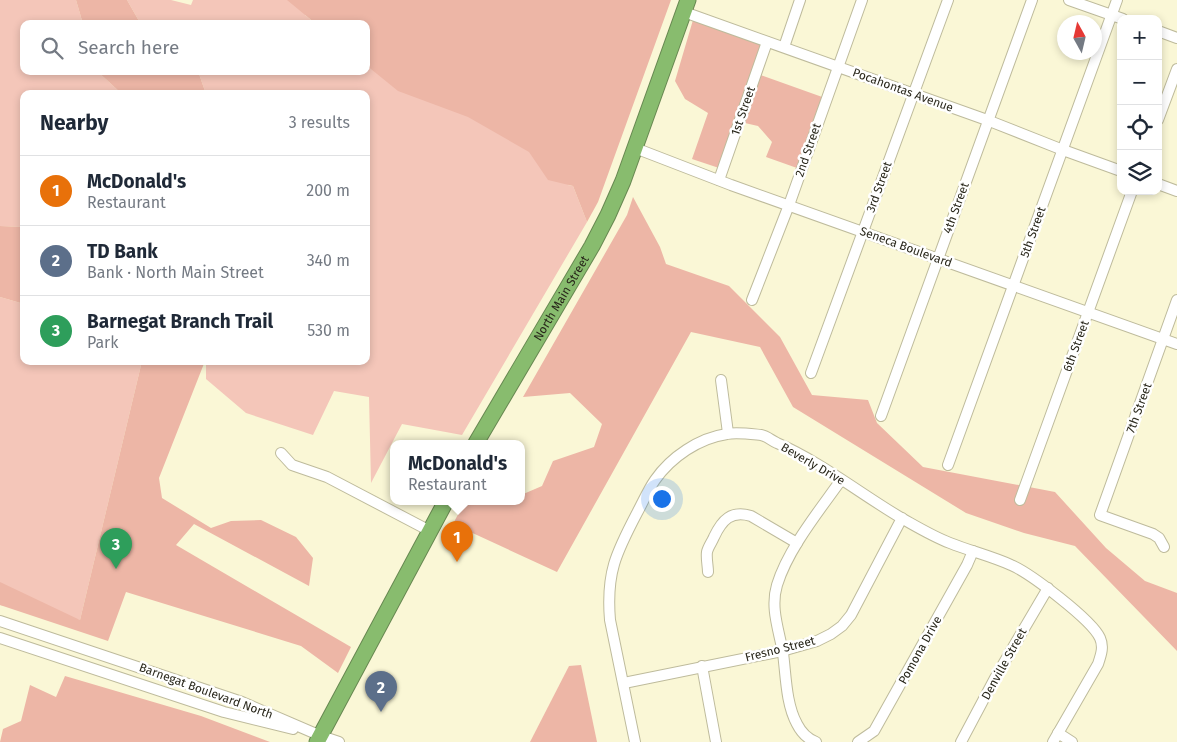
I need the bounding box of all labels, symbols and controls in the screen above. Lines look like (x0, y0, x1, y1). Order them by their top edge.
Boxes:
north arrow (1057, 15, 1102, 60)
map controls (1117, 15, 1162, 195)
button: + (1117, 15, 1162, 60)
search box (20, 20, 370, 75)
icon: search (38, 34, 66, 62)
text: Search here (78, 36, 179, 59)
button: − (1117, 60, 1162, 105)
street label: Pocahontas Avenue (851, 65, 955, 115)
street label: 1st Street (728, 84, 758, 137)
button: locate (1117, 105, 1162, 150)
text: Nearby (40, 110, 108, 136)
text: 3 results (289, 113, 350, 132)
street label: 2nd Street (792, 121, 824, 179)
button: layers (1117, 150, 1162, 195)
street label: 3rd Street (863, 159, 895, 214)
text: McDonald's (87, 170, 186, 193)
street label: 4th Street (940, 180, 972, 236)
text: 1 (52, 181, 60, 200)
text: 200 m (306, 181, 350, 200)
text: Restaurant (87, 193, 166, 212)
street label: 5th Street (1017, 204, 1049, 259)
street label: Seneca Boulevard (858, 224, 954, 270)
text: TD Bank (87, 240, 158, 263)
text: 2 (52, 251, 60, 270)
text: 340 m (307, 251, 350, 270)
street label: North Main Street (531, 253, 592, 343)
text: Bank · North Main Street (87, 263, 264, 282)
text: Barnegat Branch Trail (87, 310, 273, 333)
street label: 6th Street (1060, 318, 1092, 374)
text: 3 (52, 321, 60, 340)
text: 530 m (307, 321, 350, 340)
text: Park (87, 333, 119, 352)
street label: 7th Street (1123, 380, 1155, 435)
popup (390, 440, 525, 505)
street label: Beverly Drive (779, 440, 847, 488)
text: McDonald's (408, 452, 507, 475)
text: Restaurant (408, 475, 487, 494)
your location (649, 486, 675, 512)
pin: 1 (441, 521, 473, 562)
pin: 3 (100, 528, 132, 569)
street label: Pomona Drive (896, 613, 944, 687)
street label: Denville Street (979, 625, 1030, 702)
street label: Fresno Street (744, 633, 817, 664)
street label: Barnegat Boulevard North (137, 660, 275, 722)
pin: 2 (365, 671, 397, 712)

